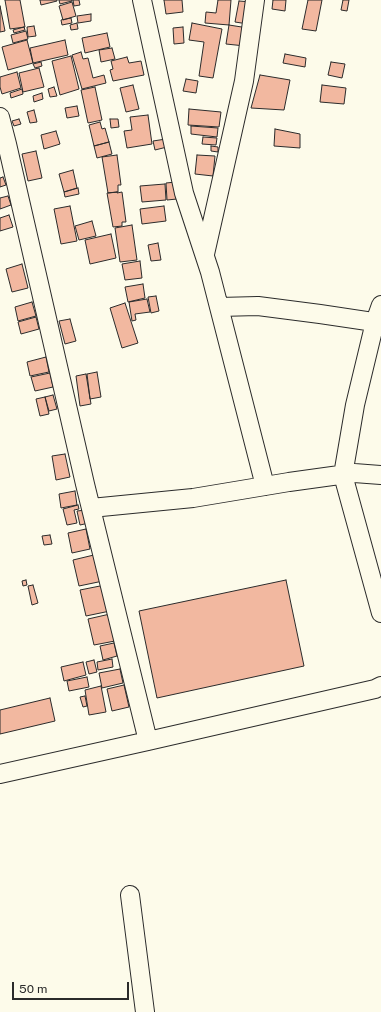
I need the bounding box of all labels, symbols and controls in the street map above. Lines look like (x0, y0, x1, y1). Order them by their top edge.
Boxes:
scale bar (14, 974, 131, 1000)
text: 50 m (19, 982, 47, 996)

